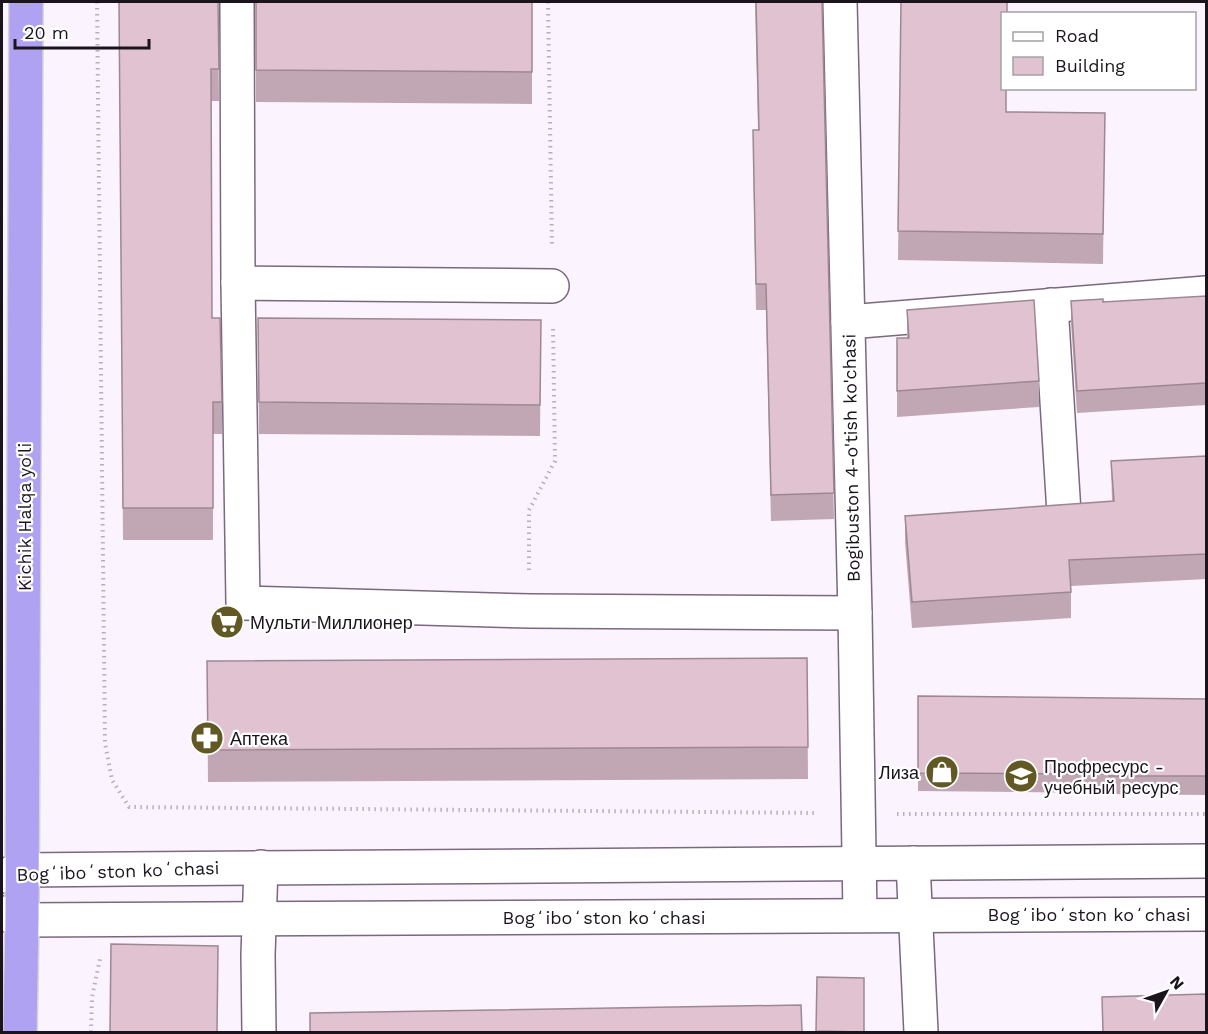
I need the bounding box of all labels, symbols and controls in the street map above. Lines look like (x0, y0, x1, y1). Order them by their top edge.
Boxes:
scale bar (15, 12, 148, 50)
legend (1001, 12, 1196, 90)
text: 20 m (24, 22, 69, 43)
text: Road (1055, 25, 1099, 46)
text: Building (1055, 55, 1125, 76)
street label: Bogibuston 4-o'tish ko'chasi (838, 334, 864, 582)
street label: Kichik Halqa yo'li (14, 443, 35, 591)
supermarket icon: Мульти Миллионер (209, 604, 245, 640)
place label: Мульти Миллионер (250, 612, 413, 633)
pharmacy icon: Аптека (189, 720, 225, 756)
place label: Аптека (230, 728, 289, 749)
shop icon: Лиза (924, 754, 960, 790)
place label: Профресурс - учебный ресурс (1044, 756, 1178, 798)
school or university icon: Профресурс - учебный ресурс (1003, 758, 1039, 794)
place label: Лиза (879, 762, 920, 783)
street label: Bogʻiboʻston koʻchasi (16, 857, 220, 885)
street label: Bogʻiboʻston koʻchasi (988, 904, 1190, 925)
street label: Bogʻiboʻston koʻchasi (503, 907, 705, 928)
north arrow (1136, 962, 1196, 1022)
text: N (1166, 972, 1188, 993)

